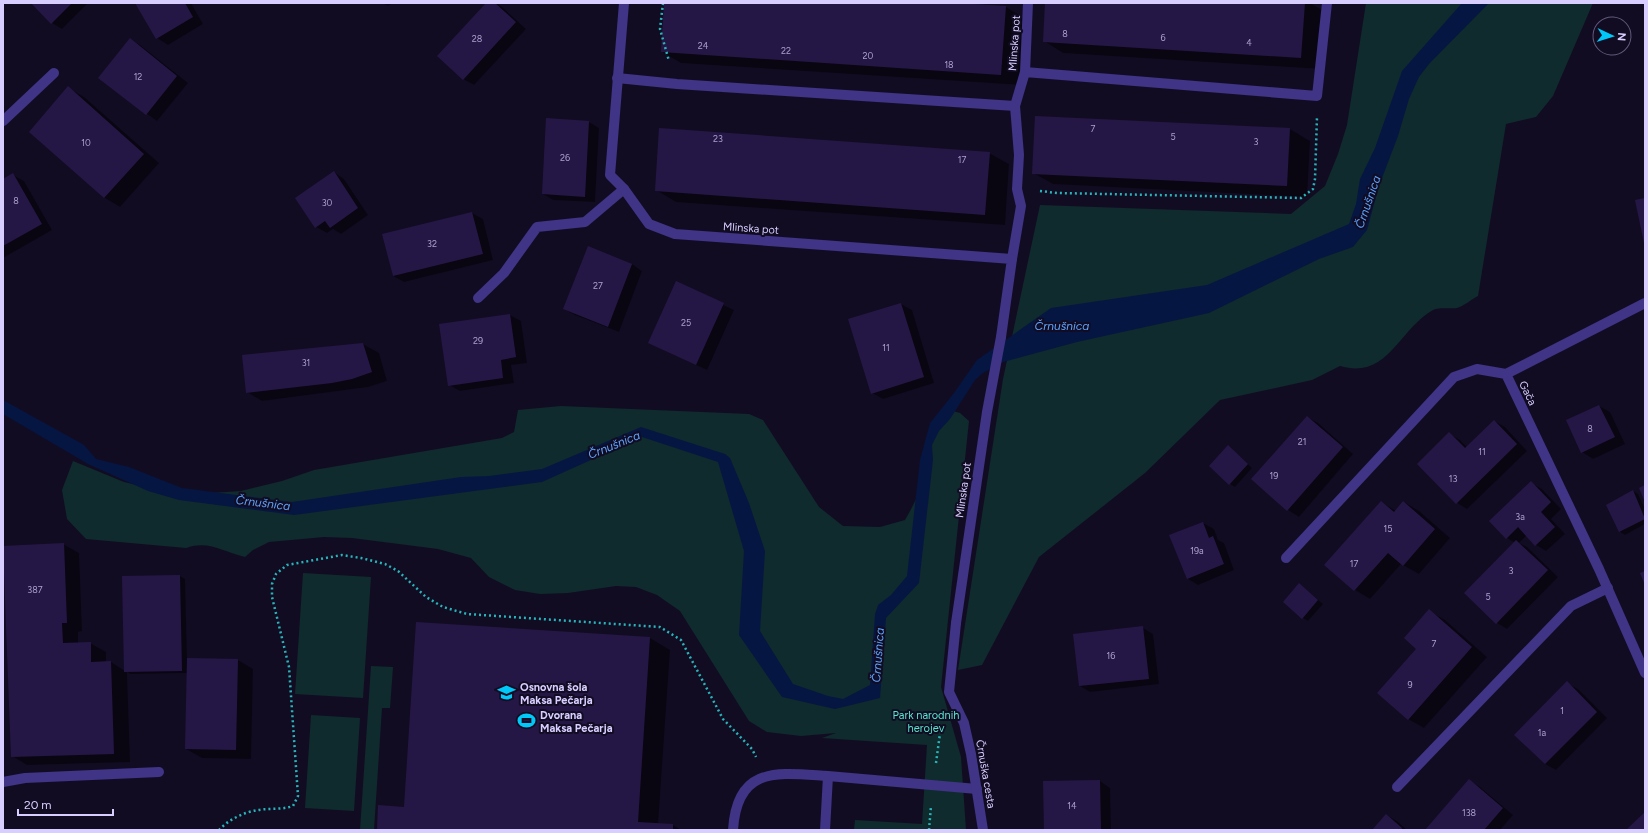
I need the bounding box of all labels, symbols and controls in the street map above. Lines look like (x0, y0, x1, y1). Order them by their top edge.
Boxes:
street label: Mlinska pot (1006, 15, 1023, 71)
north arrow (1592, 16, 1632, 56)
house number: 8 (1062, 28, 1068, 39)
house number: 6 (1160, 32, 1166, 43)
text: N (1615, 32, 1628, 41)
house number: 28 (472, 33, 483, 44)
house number: 4 (1246, 37, 1252, 48)
house number: 24 (698, 40, 709, 51)
house number: 22 (781, 45, 791, 56)
house number: 20 (863, 50, 874, 61)
house number: 18 (944, 59, 954, 70)
house number: 12 (134, 71, 142, 82)
house number: 7 (1091, 123, 1096, 134)
house number: 5 (1170, 131, 1176, 142)
house number: 23 (713, 133, 723, 144)
house number: 3 (1254, 136, 1259, 147)
house number: 10 (81, 137, 91, 148)
house number: 26 (560, 152, 570, 163)
house number: 17 (958, 154, 966, 165)
water label: Črnušnica (1352, 174, 1384, 230)
house number: 8 (13, 195, 19, 206)
house number: 30 (322, 197, 333, 208)
street label: Mlinska pot (723, 220, 779, 237)
house number: 32 (427, 238, 437, 249)
house number: 27 (593, 280, 603, 291)
house number: 25 (681, 317, 691, 328)
water label: Črnušnica (1035, 319, 1089, 333)
house number: 29 (473, 335, 483, 346)
house number: 11 (882, 342, 890, 353)
house number: 31 (302, 357, 310, 368)
street label: Gača (1516, 379, 1539, 408)
house number: 8 (1587, 423, 1593, 434)
water label: Črnušnica (586, 428, 642, 462)
house number: 21 (1298, 436, 1306, 447)
house number: 11 (1478, 446, 1486, 457)
street label: Mlinska pot (953, 461, 974, 519)
house number: 19 (1270, 470, 1278, 481)
house number: 13 (1449, 473, 1457, 484)
water label: Črnušnica (235, 493, 291, 513)
house number: 3a (1515, 511, 1525, 522)
house number: 15 (1384, 523, 1392, 534)
house number: 19a (1190, 545, 1204, 556)
house number: 17 (1350, 558, 1358, 569)
house number: 3 (1509, 565, 1514, 576)
house number: 387 (27, 584, 43, 595)
house number: 5 (1485, 591, 1491, 602)
water label: Črnušnica (869, 627, 887, 683)
house number: 7 (1432, 638, 1437, 649)
house number: 16 (1107, 650, 1115, 661)
house number: 9 (1407, 679, 1413, 690)
place label: Osnovna šola Maksa Pečarja (520, 681, 593, 707)
school or university icon: Osnovna šola Maksa Pečarja (497, 683, 517, 703)
house number: 1 (1560, 705, 1564, 716)
place label: Dvorana Maksa Pečarja (540, 709, 613, 735)
park label: Park narodnih herojev (893, 709, 959, 735)
sports icon: Dvorana Maksa Pečarja (517, 711, 537, 731)
house number: 1a (1538, 727, 1547, 738)
street label: Črnuška cesta (973, 739, 999, 809)
scale bar (18, 791, 113, 817)
text: 20 m (24, 798, 52, 812)
house number: 14 (1067, 800, 1077, 811)
house number: 138 (1462, 807, 1477, 818)

